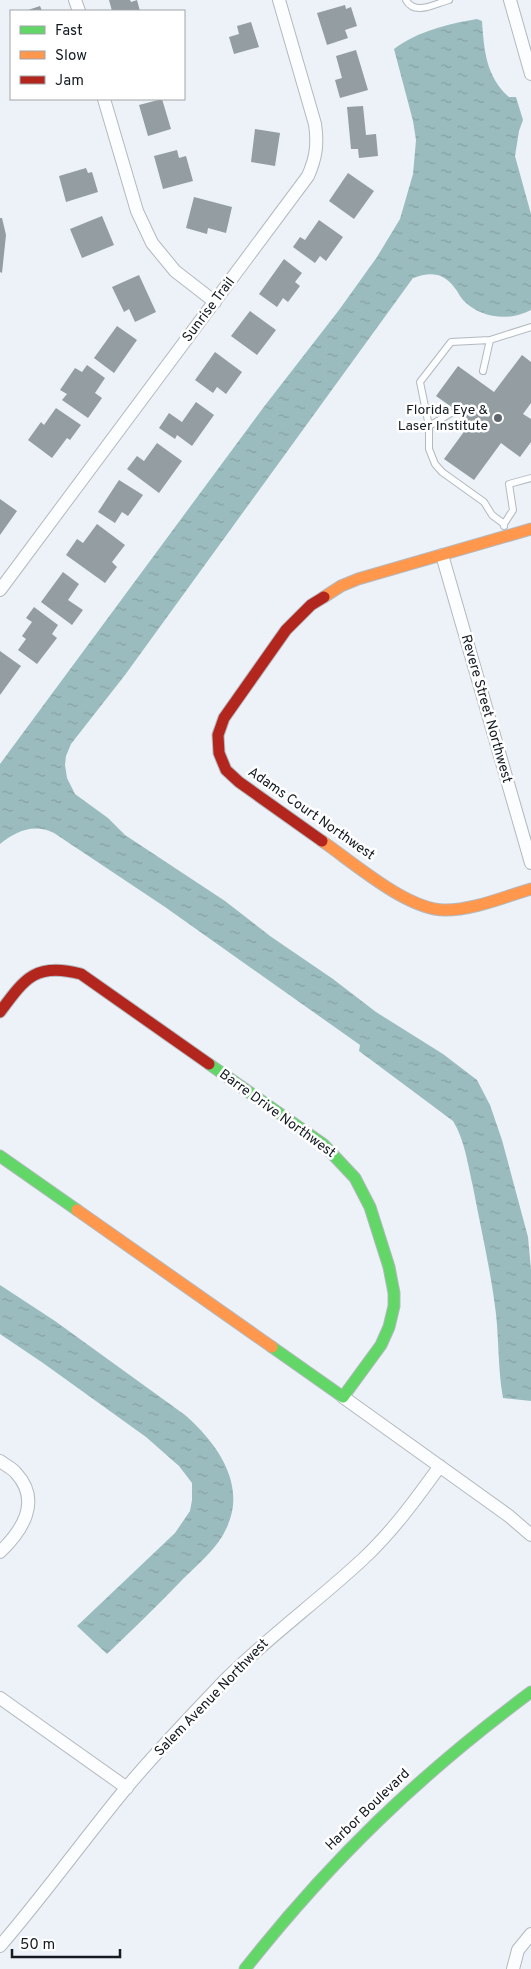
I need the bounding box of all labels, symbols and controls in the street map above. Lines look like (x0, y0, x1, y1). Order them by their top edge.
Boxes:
legend (10, 10, 185, 100)
text: Fast (55, 22, 83, 41)
text: Slow (55, 47, 87, 66)
text: Jam (55, 72, 84, 91)
street label: Sunrise Trail (179, 274, 239, 346)
place label: Florida Eye & Laser Institute (398, 402, 489, 435)
marker: Florida Eye & Laser Institute (492, 412, 504, 424)
street label: Revere Street Northwest (457, 633, 515, 785)
street label: Adams Court Northwest (244, 764, 378, 864)
street label: Barre Drive Northwest (215, 1066, 339, 1162)
street label: Salem Avenue Northwest (151, 1636, 273, 1760)
street label: Harbor Boulevard (322, 1766, 414, 1854)
scale bar (12, 1926, 120, 1958)
text: 50 m (20, 1936, 55, 1955)

